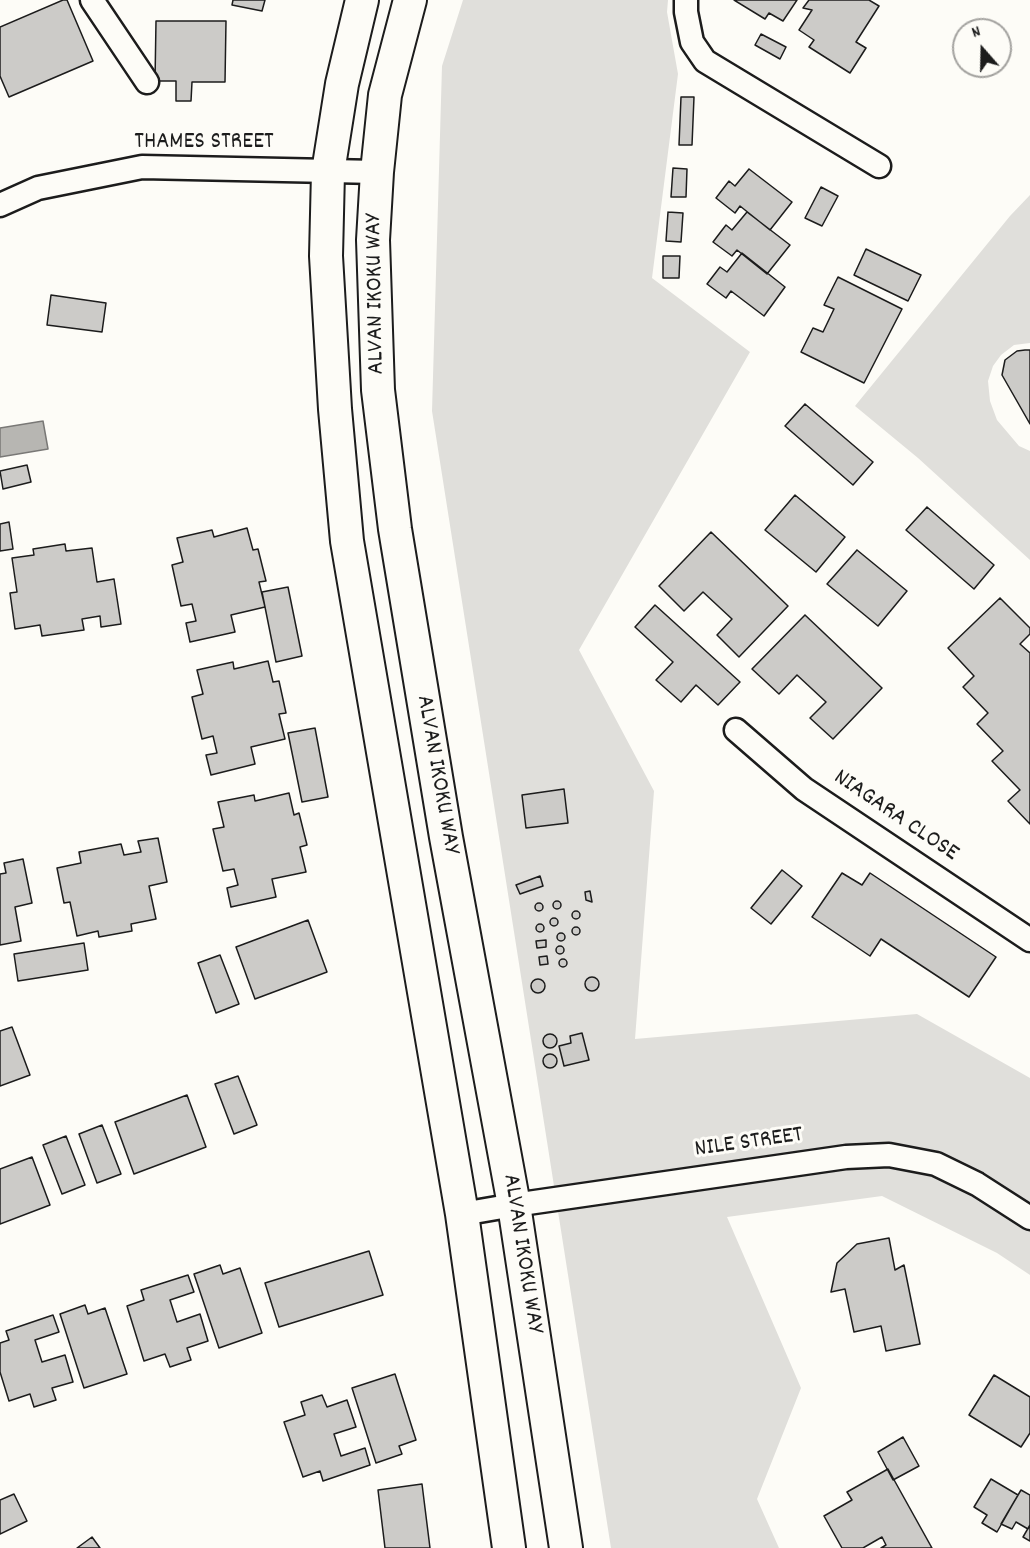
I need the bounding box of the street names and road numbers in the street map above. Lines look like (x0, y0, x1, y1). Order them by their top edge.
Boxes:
street label: THAMES STREET (134, 130, 274, 158)
street label: ALVAN IKOKU WAY (361, 213, 393, 375)
street label: ALVAN IKOKU WAY (408, 693, 464, 857)
street label: NIAGARA CLOSE (827, 765, 963, 869)
street label: NILE STREET (693, 1122, 805, 1166)
street label: ALVAN IKOKU WAY (494, 1172, 548, 1336)

